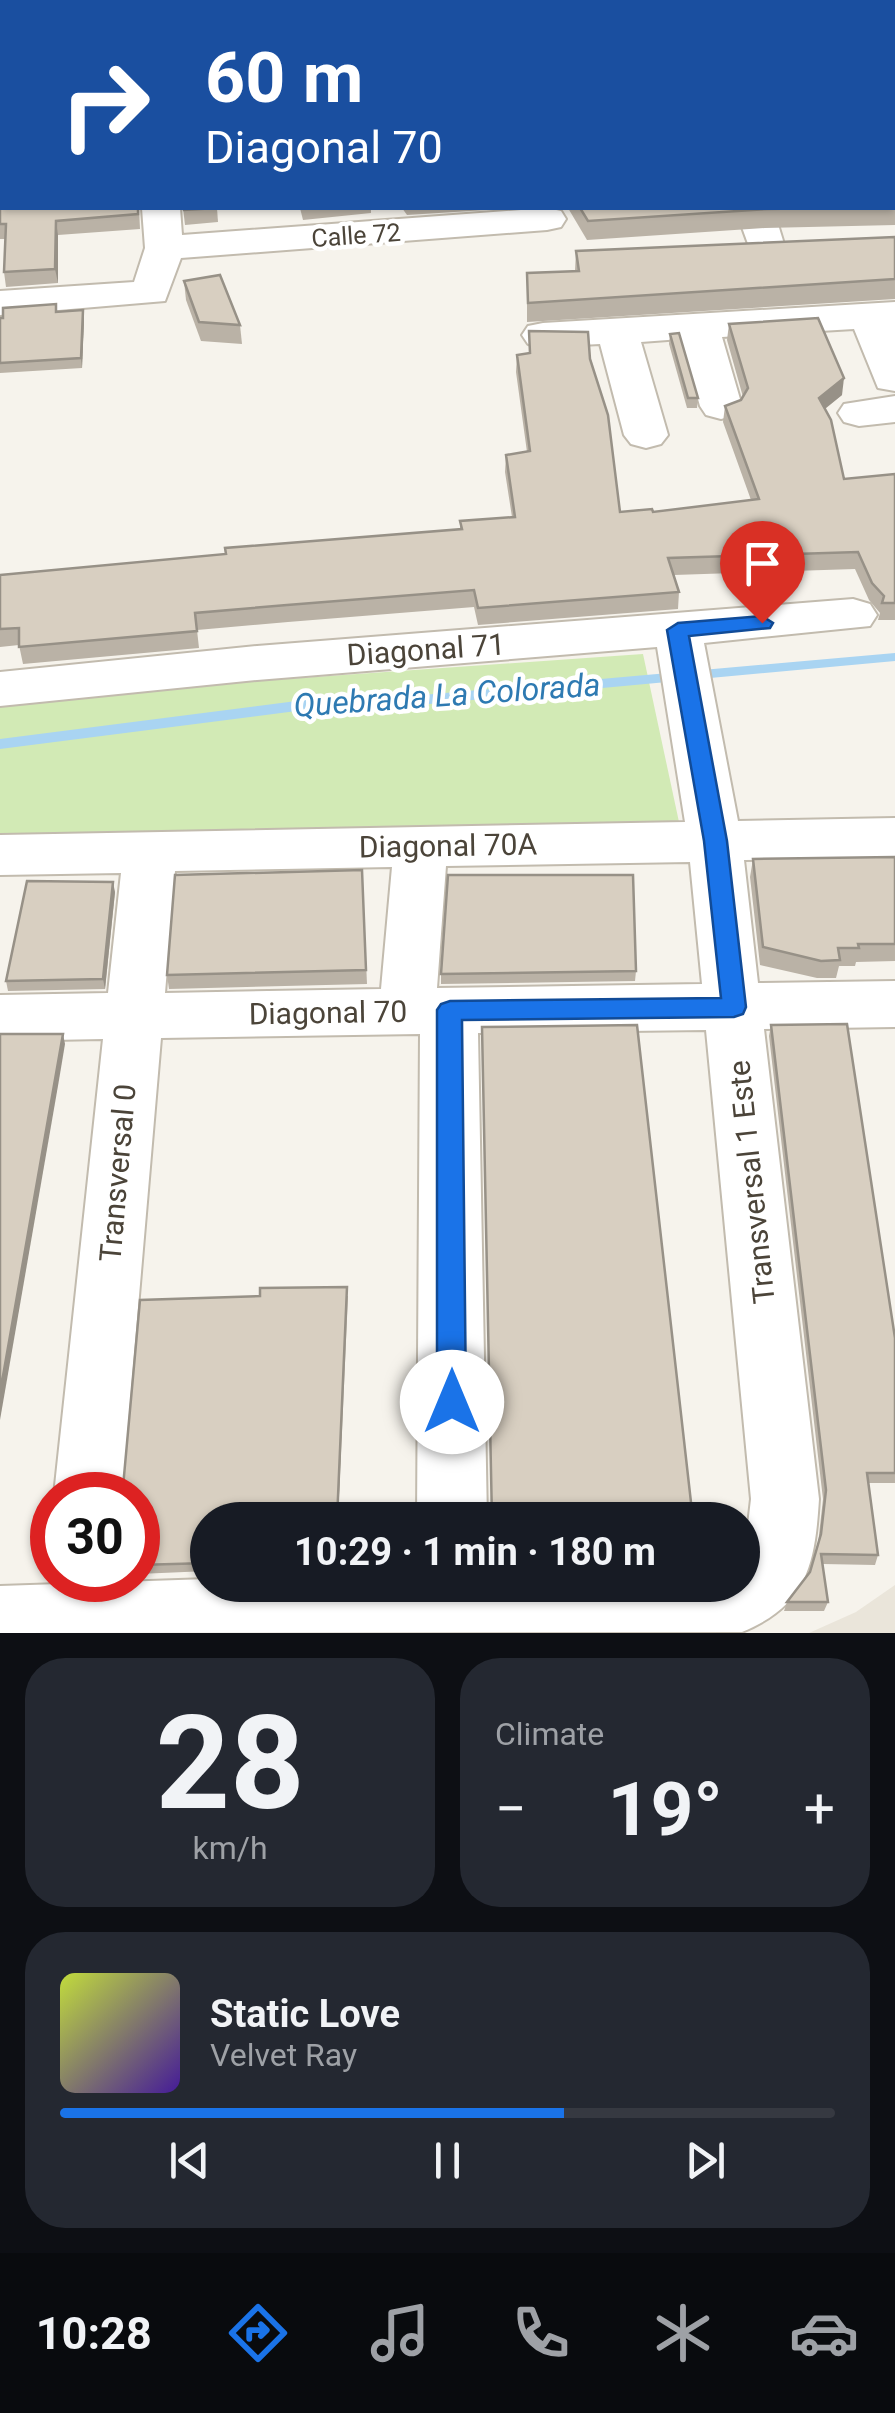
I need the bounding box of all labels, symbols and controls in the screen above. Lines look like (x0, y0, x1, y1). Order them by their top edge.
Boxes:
text: 60 m (205, 37, 363, 119)
icon: right (40, 40, 170, 170)
text: Diagonal 70 (205, 121, 443, 174)
street label: Calle 72 (310, 218, 402, 253)
pin (720, 521, 805, 624)
icon: arrive (735, 536, 790, 591)
street label: Diagonal 71 (346, 627, 506, 672)
water label: Quebrada La Colorada (292, 665, 602, 725)
street label: Diagonal 70A (359, 826, 538, 865)
street label: Diagonal 70 (248, 994, 408, 1031)
street label: Transversal 1 Este (721, 1059, 782, 1305)
street label: Transversal 0 (92, 1082, 143, 1263)
position arrow (400, 1350, 504, 1454)
speed limit sign: 30 (30, 1472, 160, 1602)
text: 10:29 · 1 min · 180 m (294, 1530, 656, 1574)
text: 28 (155, 1687, 305, 1840)
text: Climate (495, 1715, 604, 1753)
text: 19° (607, 1765, 723, 1853)
text: − (495, 1777, 526, 1841)
text: + (804, 1777, 835, 1841)
text: km/h (192, 1829, 268, 1867)
text: Static Love (210, 1992, 400, 2036)
text: Velvet Ray (210, 2036, 357, 2074)
icon: previous (162, 2133, 217, 2188)
icon: pause (420, 2133, 475, 2188)
icon: next (678, 2133, 733, 2188)
icon: directions (223, 2298, 293, 2368)
icon: music (365, 2298, 435, 2368)
icon: phone (506, 2298, 576, 2368)
icon: climate (648, 2298, 718, 2368)
icon: car (789, 2298, 859, 2368)
text: 10:28 (36, 2307, 152, 2360)

